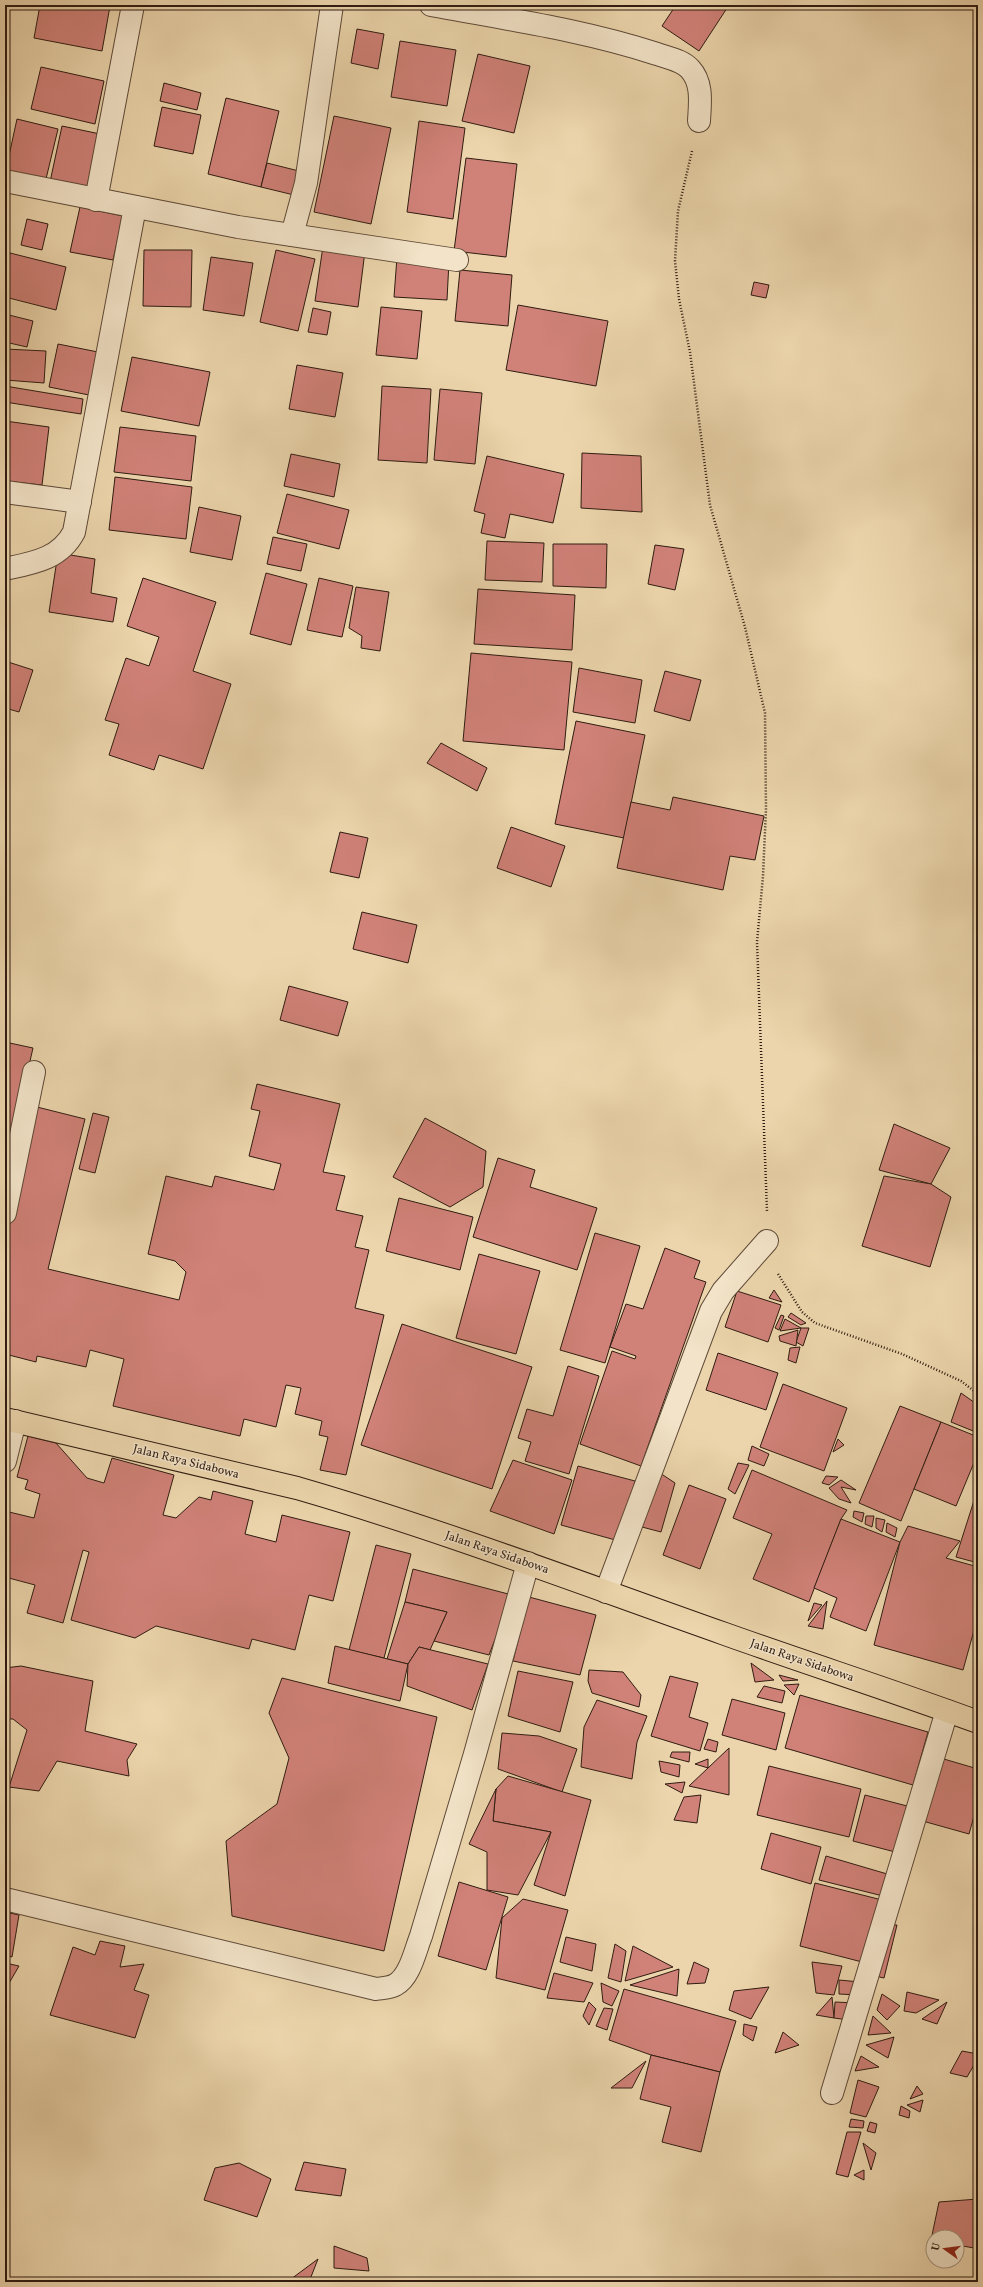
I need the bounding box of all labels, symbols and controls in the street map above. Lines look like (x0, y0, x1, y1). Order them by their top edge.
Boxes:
street label: Jalan Raya Sidabowa (131, 1441, 241, 1483)
street label: Jalan Raya Sidabowa (443, 1528, 551, 1578)
street label: Jalan Raya Sidabowa (748, 1636, 856, 1686)
north arrow (925, 2229, 965, 2269)
text: U (929, 2241, 945, 2252)

